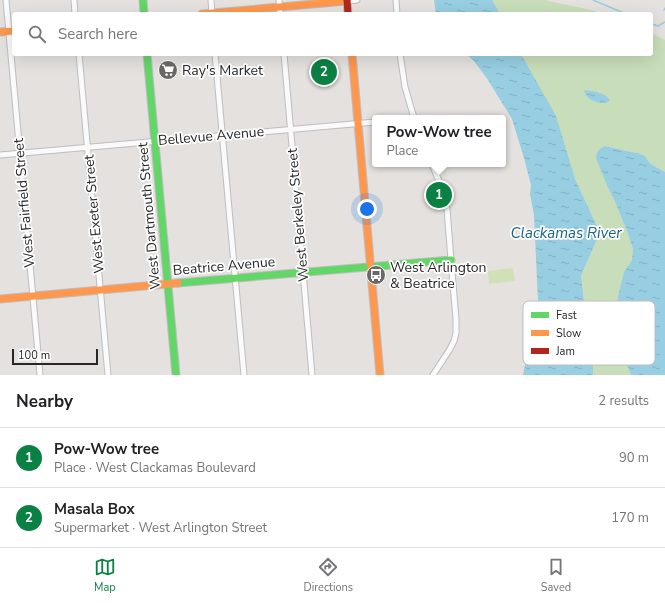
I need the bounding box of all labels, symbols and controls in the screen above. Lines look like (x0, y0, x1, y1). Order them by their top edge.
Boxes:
search box (12, 12, 653, 56)
icon: search (26, 23, 48, 45)
text: Search here (58, 24, 138, 44)
pin: 2 (311, 57, 337, 87)
supermarket icon: Ray's Market (157, 59, 179, 81)
place label: Ray's Market (182, 61, 263, 80)
popup (372, 115, 506, 167)
street label: Bellevue Avenue (157, 122, 265, 150)
text: Pow-Wow tree (386, 122, 492, 142)
street label: West Fairfield Street (9, 137, 39, 269)
street label: West Dartmouth Street (133, 142, 165, 290)
text: Place (386, 142, 418, 160)
street label: West Berkeley Street (283, 147, 313, 282)
street label: West Exeter Street (79, 154, 109, 274)
pin: 1 (426, 180, 452, 210)
your location (357, 199, 377, 219)
water label: Clackamas River (510, 223, 622, 243)
street label: Beatrice Avenue (172, 252, 276, 280)
place label: West Arlington & Beatrice (390, 258, 487, 293)
bus stop icon: West Arlington & Beatrice (365, 264, 387, 286)
legend (523, 301, 655, 365)
text: Fast (556, 308, 577, 323)
text: Slow (556, 326, 581, 341)
text: Jam (555, 344, 575, 359)
scale bar (12, 347, 98, 366)
text: 100 m (18, 348, 50, 363)
text: Nearby (16, 390, 73, 413)
text: 2 results (598, 392, 649, 410)
text: Pow-Wow tree (54, 439, 159, 459)
text: 1 (25, 449, 33, 467)
text: 90 m (619, 449, 649, 467)
text: Place · West Clackamas Boulevard (54, 459, 256, 477)
text: Masala Box (54, 499, 135, 519)
text: 2 (25, 509, 33, 527)
text: 170 m (611, 509, 649, 527)
text: Supermarket · West Arlington Street (54, 519, 267, 537)
tab: Map (94, 556, 116, 595)
tab: Directions (304, 556, 353, 595)
tab: Saved (541, 556, 571, 595)

